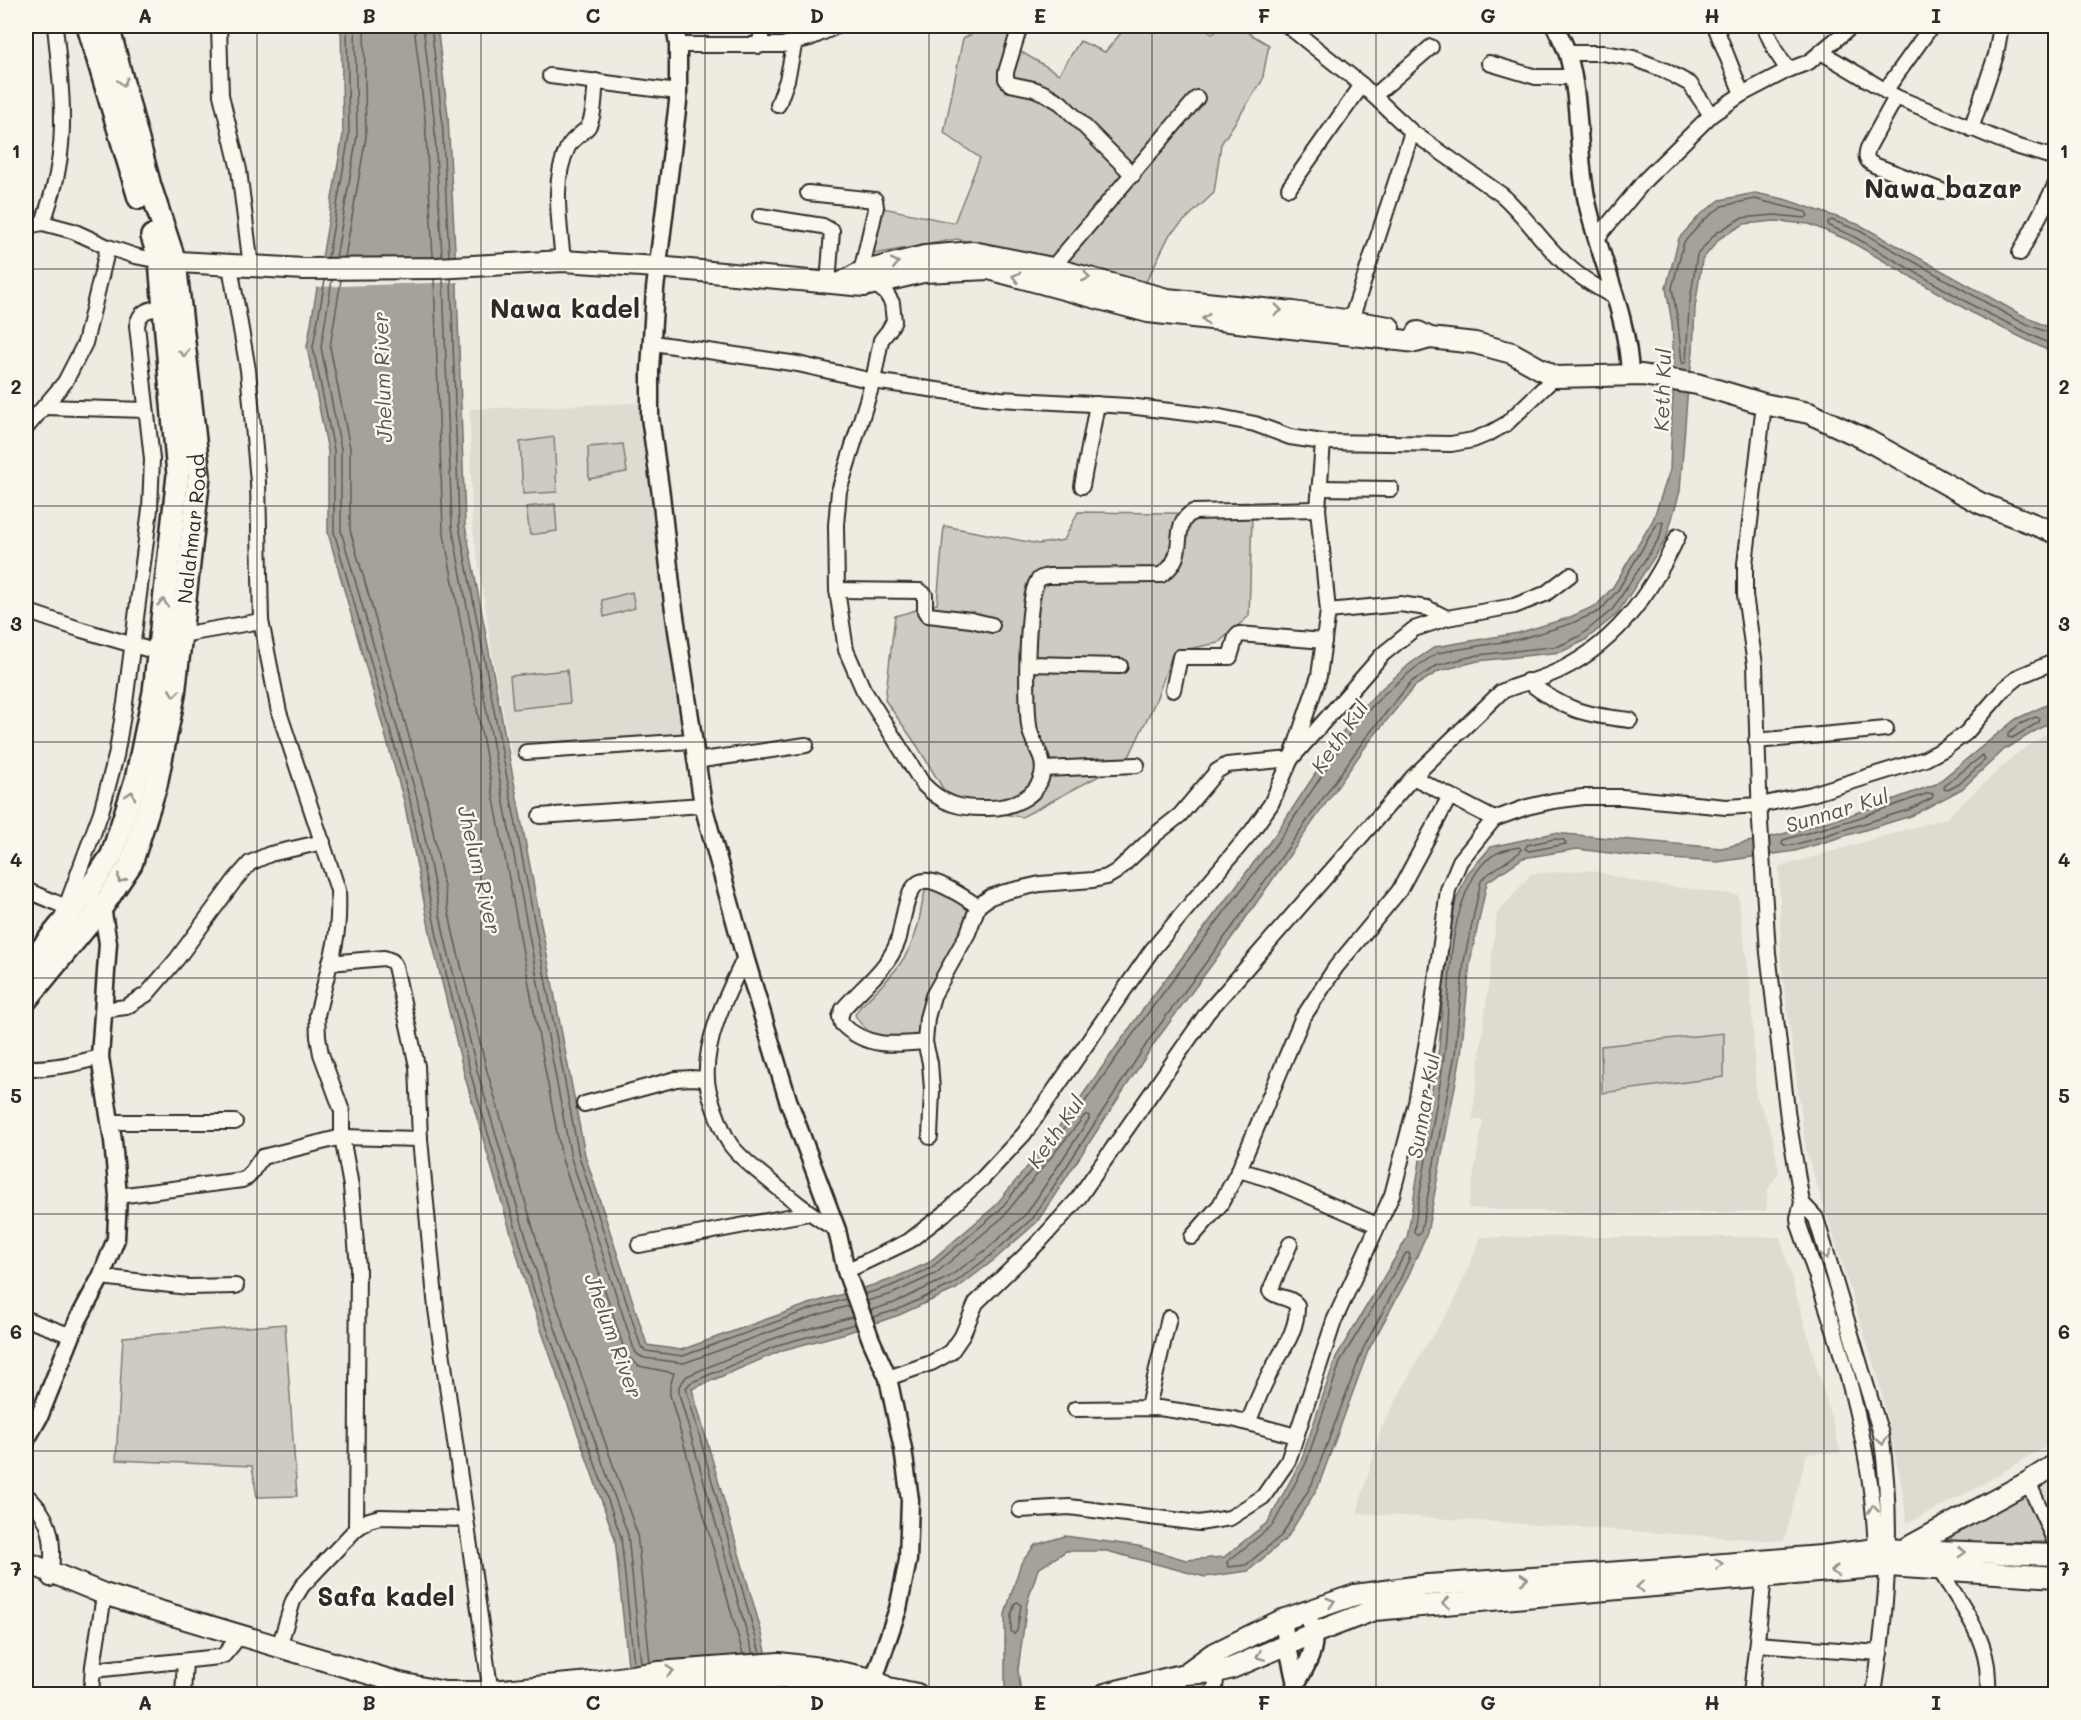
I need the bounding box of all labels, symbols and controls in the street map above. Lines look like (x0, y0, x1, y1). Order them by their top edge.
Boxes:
text: A (138, 2, 152, 28)
text: B (362, 2, 376, 28)
text: C (586, 2, 601, 28)
text: D (810, 2, 824, 28)
text: E (1034, 2, 1046, 28)
text: F (1258, 2, 1271, 28)
text: G (1480, 2, 1496, 28)
text: H (1704, 2, 1720, 28)
text: I (1931, 2, 1941, 28)
one-way arrow (116, 76, 128, 87)
text: 1 (12, 137, 20, 163)
text: 1 (2060, 137, 2068, 163)
district label: Nawa bazar (1864, 171, 2022, 205)
one-way arrow (890, 257, 900, 270)
one-way arrow (1081, 270, 1091, 283)
one-way arrow (1011, 271, 1021, 284)
district label: Nawa kadel (490, 291, 640, 325)
one-way arrow (1273, 303, 1282, 316)
water label: Jhelum River (366, 311, 397, 443)
one-way arrow (1201, 313, 1210, 326)
water label: Keth Kul (1647, 347, 1676, 432)
one-way arrow (177, 349, 190, 358)
text: 2 (10, 373, 22, 399)
text: 2 (2058, 373, 2070, 399)
street label: Nalahmar Road (171, 452, 211, 605)
one-way arrow (156, 599, 169, 608)
text: 3 (10, 610, 22, 636)
text: 3 (2058, 610, 2070, 636)
one-way arrow (168, 688, 181, 698)
water label: Keth Kul (1304, 694, 1374, 778)
water label: Sunnar Kul (1782, 781, 1892, 838)
one-way arrow (124, 790, 136, 801)
water label: Jhelum River (453, 803, 508, 937)
text: 4 (10, 846, 23, 872)
text: 4 (2058, 846, 2071, 872)
one-way arrow (117, 873, 128, 884)
water label: Sunnar Kul (1400, 1050, 1445, 1160)
text: 5 (10, 1082, 22, 1108)
text: 5 (2058, 1082, 2070, 1108)
water label: Keth Kul (1020, 1089, 1090, 1173)
one-way arrow (1819, 1249, 1831, 1260)
water label: Jhelum River (579, 1269, 650, 1402)
text: 6 (10, 1318, 22, 1344)
text: 6 (2058, 1318, 2070, 1344)
one-way arrow (1875, 1436, 1888, 1446)
one-way arrow (1867, 1504, 1880, 1514)
one-way arrow (1957, 1545, 1966, 1558)
text: 7 (10, 1555, 22, 1581)
text: 7 (2058, 1555, 2070, 1581)
one-way arrow (1714, 1558, 1723, 1571)
one-way arrow (1830, 1564, 1839, 1577)
one-way arrow (1520, 1572, 1529, 1585)
district label: Safa kadel (317, 1579, 455, 1613)
one-way arrow (1636, 1580, 1645, 1593)
one-way arrow (1441, 1596, 1451, 1609)
one-way arrow (1325, 1597, 1336, 1610)
one-way arrow (1256, 1649, 1267, 1661)
one-way arrow (666, 1665, 675, 1678)
text: A (138, 1689, 152, 1715)
text: B (362, 1689, 376, 1715)
text: C (586, 1689, 601, 1715)
text: D (810, 1689, 824, 1715)
text: E (1034, 1689, 1046, 1715)
text: F (1258, 1689, 1271, 1715)
text: G (1480, 1689, 1496, 1715)
text: H (1704, 1689, 1720, 1715)
text: I (1931, 1689, 1941, 1715)

